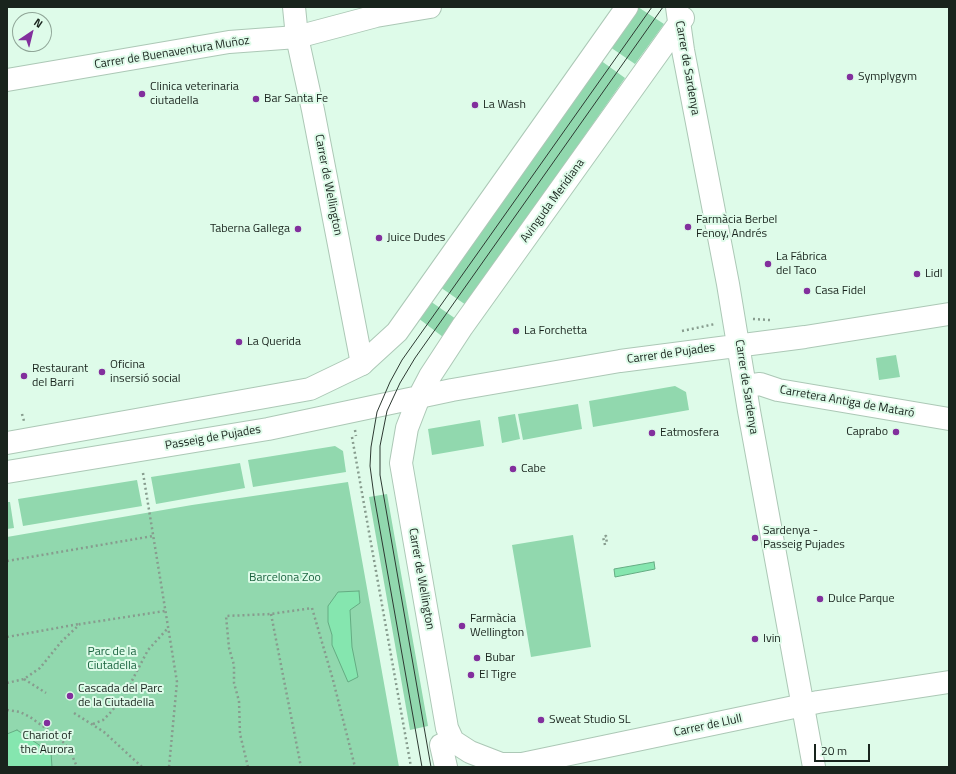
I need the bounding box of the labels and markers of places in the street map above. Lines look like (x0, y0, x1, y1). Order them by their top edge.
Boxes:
place label: Symplygym (858, 70, 917, 84)
marker: Symplygym (845, 72, 855, 82)
place label: Clinica veterinaria ciutadella (150, 80, 239, 108)
marker: Clinica veterinaria ciutadella (137, 89, 147, 99)
place label: Bar Santa Fe (264, 92, 328, 106)
marker: Bar Santa Fe (251, 94, 261, 104)
place label: La Wash (483, 98, 526, 112)
marker: La Wash (470, 100, 480, 110)
place label: Farmàcia Berbel Fenoy, Andrés (696, 213, 777, 241)
place label: Taberna Gallega (210, 222, 290, 236)
marker: Farmàcia Berbel Fenoy, Andrés (683, 222, 693, 232)
marker: Taberna Gallega (293, 224, 303, 234)
place label: Juice Dudes (387, 231, 445, 245)
marker: Juice Dudes (374, 233, 384, 243)
place label: La Fábrica del Taco (776, 250, 827, 278)
marker: La Fábrica del Taco (763, 259, 773, 269)
place label: Lidl (925, 267, 942, 281)
marker: Lidl (912, 269, 922, 279)
place label: Casa Fidel (815, 284, 866, 298)
marker: Casa Fidel (802, 286, 812, 296)
place label: La Forchetta (524, 324, 587, 338)
marker: La Forchetta (511, 326, 521, 336)
place label: La Querida (247, 335, 301, 349)
marker: La Querida (234, 337, 244, 347)
place label: Oficina insersió social (110, 358, 181, 386)
place label: Restaurant del Barri (32, 362, 88, 390)
marker: Oficina insersió social (97, 367, 107, 377)
marker: Restaurant del Barri (19, 371, 29, 381)
place label: Caprabo (846, 425, 888, 439)
place label: Eatmosfera (660, 426, 719, 440)
marker: Caprabo (891, 427, 901, 437)
marker: Eatmosfera (647, 428, 657, 438)
place label: Cabe (521, 462, 546, 476)
marker: Cabe (508, 464, 518, 474)
place label: Sardenya - Passeig Pujades (763, 524, 845, 552)
marker: Sardenya - Passeig Pujades (750, 533, 760, 543)
place label: Dulce Parque (828, 592, 895, 606)
marker: Dulce Parque (815, 594, 825, 604)
place label: Farmàcia Wellington (470, 612, 524, 640)
marker: Farmàcia Wellington (457, 621, 467, 631)
place label: Ivin (763, 632, 781, 646)
marker: Ivin (750, 634, 760, 644)
place label: Bubar (485, 651, 515, 665)
marker: Bubar (472, 653, 482, 663)
place label: El Tigre (479, 668, 516, 682)
marker: El Tigre (466, 670, 476, 680)
place label: Cascada del Parc de la Ciutadella (78, 682, 163, 710)
marker: Cascada del Parc de la Ciutadella (65, 691, 75, 701)
place label: Sweat Studio SL (549, 713, 631, 727)
marker: Sweat Studio SL (536, 715, 546, 725)
marker: Chariot of the Aurora (42, 718, 52, 728)
place label: Chariot of the Aurora (20, 729, 74, 757)

